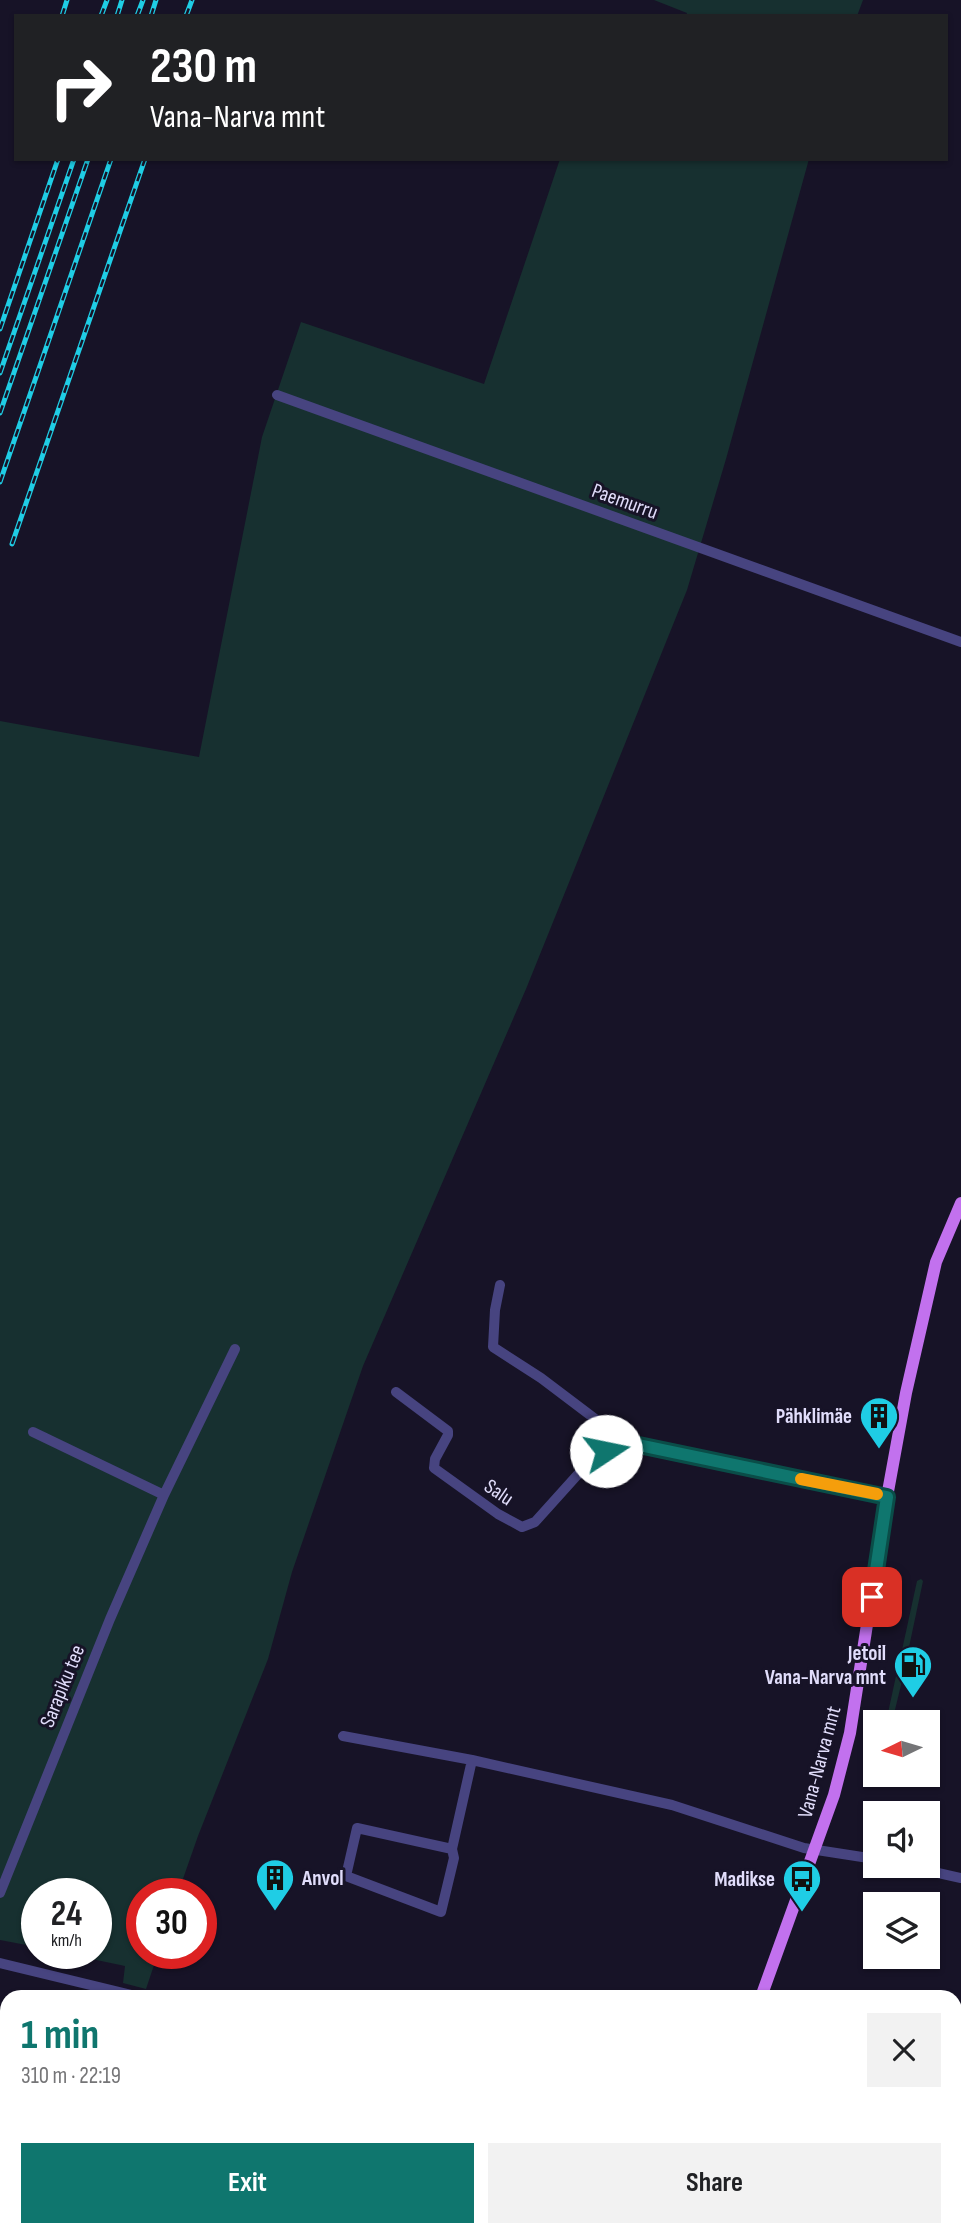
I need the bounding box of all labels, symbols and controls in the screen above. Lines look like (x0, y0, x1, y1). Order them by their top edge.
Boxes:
text: 230 m (150, 38, 257, 97)
icon: right (35, 42, 126, 133)
text: Vana-Narva mnt (150, 98, 325, 137)
street label: Paemurru (589, 478, 661, 525)
building icon: Pähklimäe (858, 1395, 900, 1450)
place label: Pähklimäe (776, 1404, 852, 1429)
position arrow (569, 1414, 643, 1488)
street label: Salu (479, 1474, 518, 1511)
pin (842, 1567, 902, 1627)
icon: arrive (853, 1578, 891, 1616)
street label: Sarapiku tee (35, 1641, 90, 1731)
place label: Jetoil Vana-Narva mnt (765, 1641, 886, 1690)
fuel station icon: Jetoil Vana-Narva mnt (892, 1644, 934, 1699)
street label: Vana-Narva mnt (793, 1703, 846, 1821)
north arrow (863, 1710, 940, 1787)
map controls (863, 1710, 940, 1969)
button: sound (863, 1801, 940, 1878)
building icon: Anvol (254, 1857, 296, 1912)
bus stop icon: Madikse (781, 1858, 823, 1913)
place label: Anvol (301, 1866, 344, 1891)
place label: Madikse (714, 1867, 775, 1892)
speed limit sign: 30 (126, 1878, 217, 1969)
button: layers (863, 1892, 940, 1969)
text: 24 (51, 1893, 82, 1936)
text: km/h (51, 1930, 82, 1951)
text: 1 min (21, 2010, 99, 2061)
button: close (867, 2013, 941, 2087)
text: 310 m · 22:19 (21, 2062, 121, 2090)
button: Exit (21, 2143, 474, 2223)
button: Share (488, 2143, 941, 2223)

